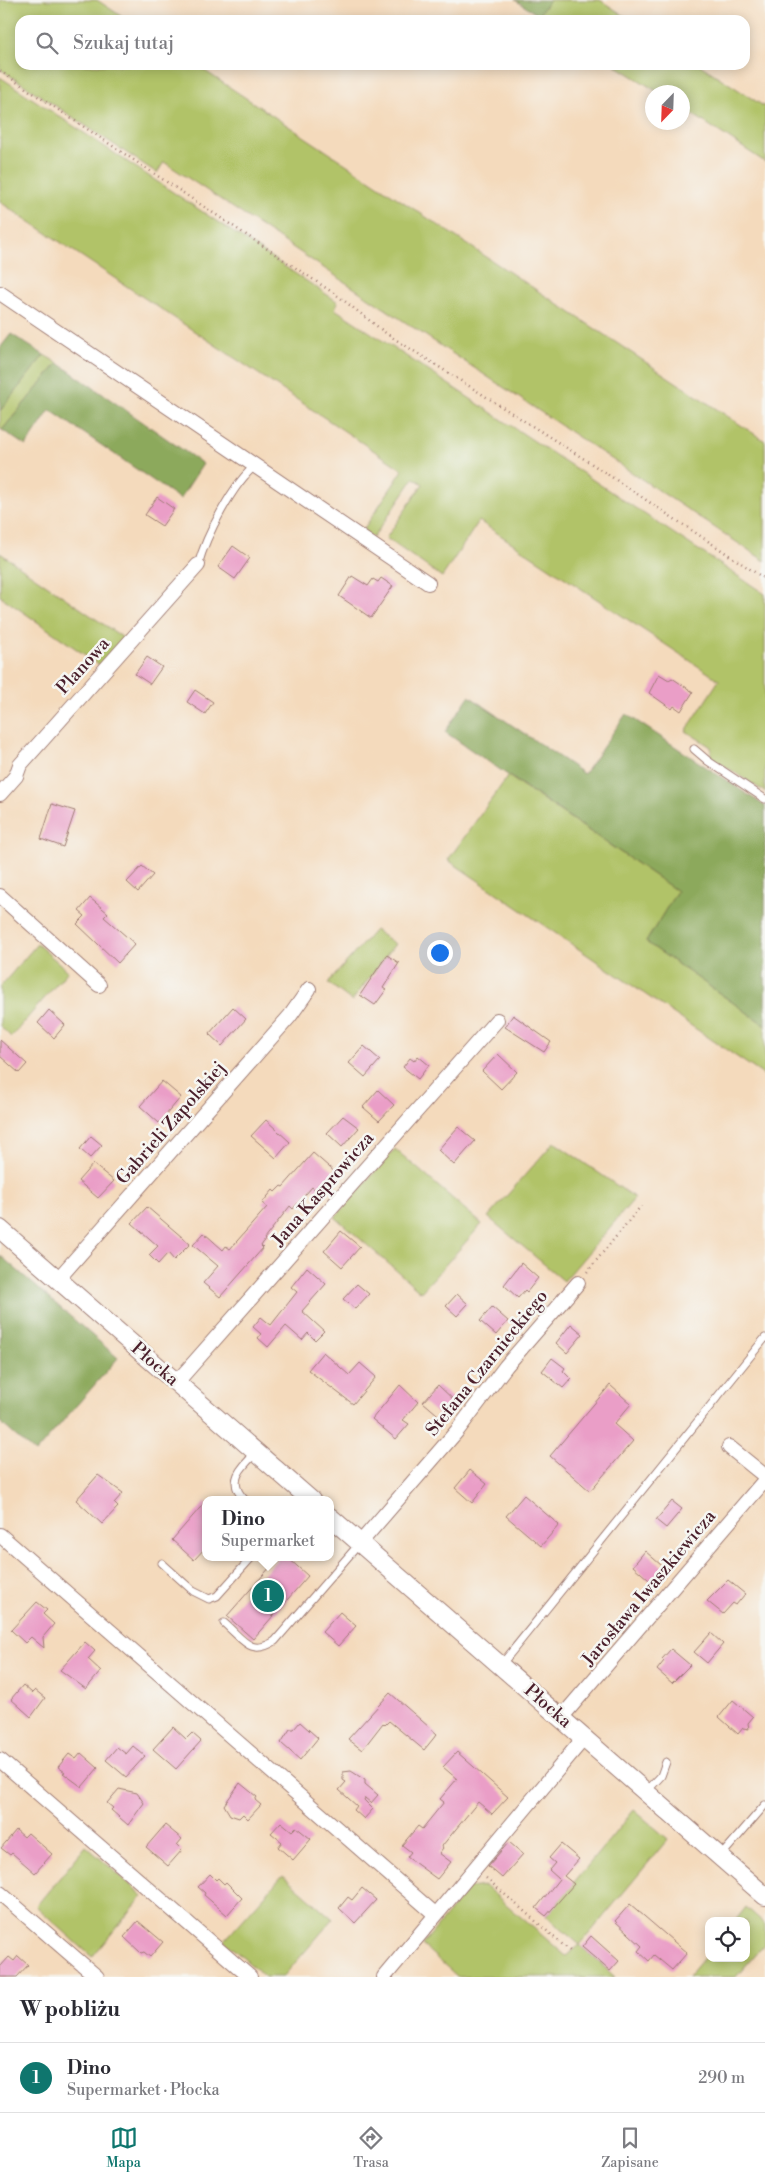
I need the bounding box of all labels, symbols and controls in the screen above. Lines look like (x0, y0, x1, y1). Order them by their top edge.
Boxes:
search box (15, 15, 750, 70)
icon: search (33, 29, 61, 57)
text: Szukaj tutaj (73, 31, 174, 55)
north arrow (645, 85, 690, 130)
street label: Planowa (51, 632, 115, 699)
your location (427, 940, 453, 966)
street label: Gabrieli Zapolskiej (111, 1057, 231, 1189)
street label: Jana Kasprowicza (266, 1126, 380, 1252)
street label: Stefana Czarnieckiego (421, 1285, 553, 1441)
street label: Płocka (126, 1337, 184, 1392)
popup (202, 1496, 334, 1561)
street label: Jarosława Iwaszkiewicza (576, 1505, 722, 1671)
text: Dino (221, 1507, 265, 1531)
text: Supermarket (221, 1531, 315, 1551)
pin: 1 (252, 1577, 284, 1615)
street label: Płocka (519, 1679, 577, 1734)
map controls (705, 1917, 750, 1962)
button: locate (705, 1917, 750, 1962)
text: W pobliżu (20, 1997, 120, 2023)
text: Dino (67, 2056, 111, 2080)
text: 1 (32, 2068, 40, 2088)
text: 290 m (698, 2068, 745, 2088)
text: Supermarket · Płocka (67, 2080, 220, 2100)
tab: Mapa (106, 2124, 141, 2172)
tab: Trasa (353, 2124, 389, 2172)
tab: Zapisane (601, 2124, 659, 2172)

